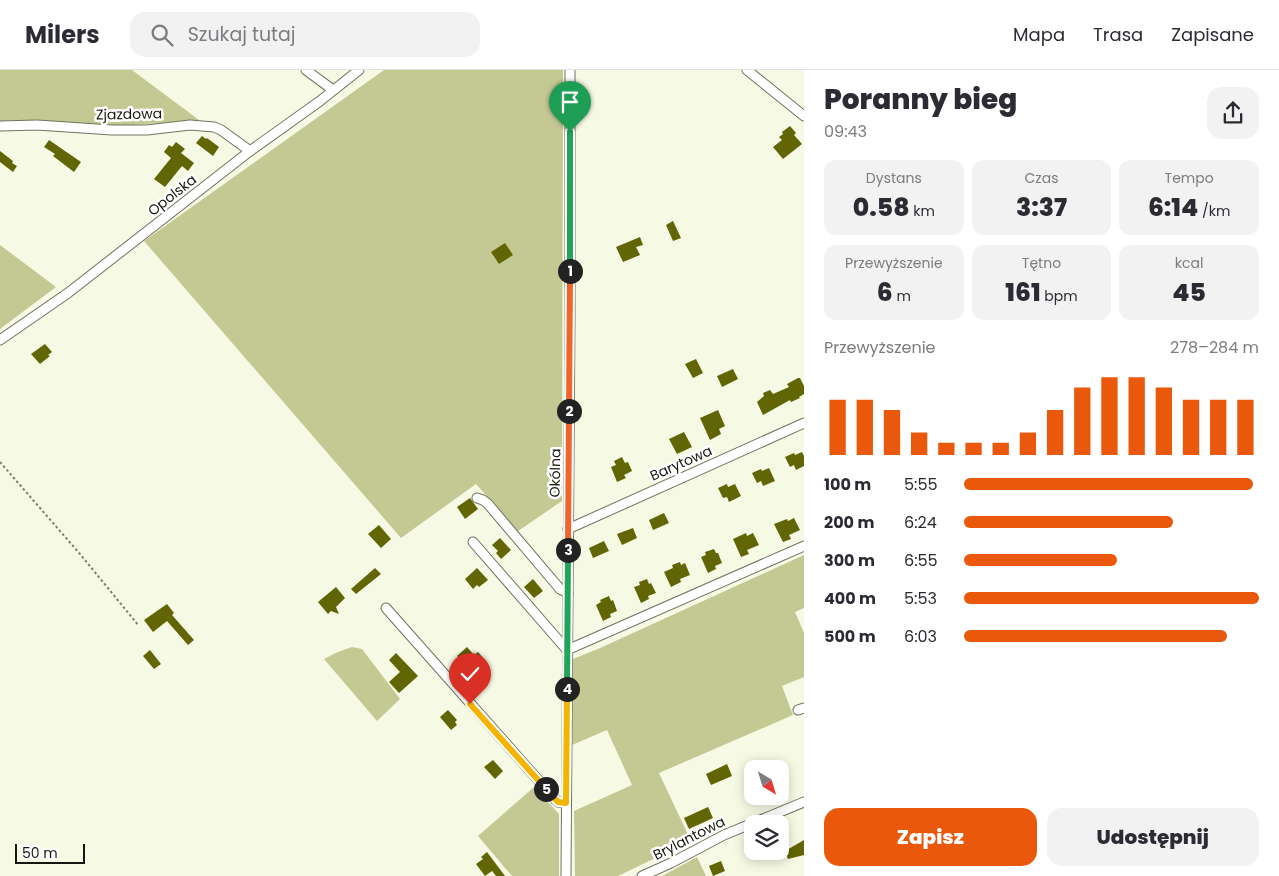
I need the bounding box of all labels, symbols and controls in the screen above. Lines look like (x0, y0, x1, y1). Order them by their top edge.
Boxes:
search box (130, 12, 480, 57)
text: Milers (25, 18, 100, 51)
icon: search (148, 21, 176, 49)
text: Szukaj tutaj (188, 21, 296, 48)
text: Mapa (1013, 22, 1065, 47)
text: Trasa (1093, 22, 1143, 47)
text: Zapisane (1171, 22, 1254, 47)
text: Poranny bieg (824, 80, 1017, 119)
pin (549, 81, 591, 132)
button: share (1207, 87, 1259, 139)
icon: arrive (556, 88, 584, 116)
street label: Zjazdowa (96, 103, 162, 125)
text: 09:43 (824, 120, 867, 143)
text: Dystans (866, 168, 922, 188)
text: Czas (1025, 168, 1058, 188)
text: Tempo (1165, 168, 1214, 188)
street label: Opolska (143, 170, 201, 220)
text: 0.58 (853, 190, 909, 225)
text: 3:37 (1016, 190, 1067, 225)
text: 6:14 (1148, 190, 1198, 225)
text: km (909, 201, 935, 221)
text: /km (1198, 201, 1230, 221)
text: Przewyższenie (845, 253, 943, 273)
text: Tętno (1022, 253, 1061, 273)
text: kcal (1175, 253, 1203, 273)
pin: 1 (558, 258, 582, 284)
text: 1 (568, 261, 573, 281)
text: 6 (877, 275, 893, 310)
text: 161 (1005, 275, 1041, 310)
text: 45 (1172, 275, 1206, 310)
text: m (893, 286, 911, 306)
text: bpm (1041, 286, 1078, 306)
text: Przewyższenie (824, 336, 936, 359)
text: 278–284 m (1170, 336, 1259, 359)
pin: 2 (556, 398, 582, 424)
text: 2 (566, 401, 574, 421)
street label: Barytowa (647, 440, 715, 486)
street label: Okólna (545, 448, 565, 498)
text: 100 m (824, 473, 871, 496)
text: 5:55 (904, 473, 938, 496)
text: 200 m (824, 511, 874, 534)
text: 6:24 (904, 511, 937, 534)
pin: 3 (556, 538, 580, 562)
text: 3 (564, 540, 573, 560)
text: 300 m (824, 549, 875, 572)
text: 6:55 (904, 549, 938, 572)
text: 400 m (824, 587, 876, 610)
text: 5:53 (904, 587, 937, 610)
text: 500 m (824, 625, 876, 648)
text: 6:03 (904, 625, 937, 648)
pin (449, 653, 491, 704)
icon: check (456, 660, 484, 688)
pin: 4 (554, 676, 580, 702)
text: 4 (563, 679, 572, 699)
north arrow (744, 760, 789, 805)
map controls (744, 760, 789, 860)
pin: 5 (534, 776, 558, 802)
text: 5 (542, 779, 551, 799)
button: Zapisz (824, 808, 1037, 866)
button: Udostępnij (1047, 808, 1259, 866)
street label: Brylantowa (649, 811, 729, 865)
button: layers (744, 815, 789, 860)
scale bar (15, 841, 85, 864)
text: 50 m (22, 843, 58, 863)

